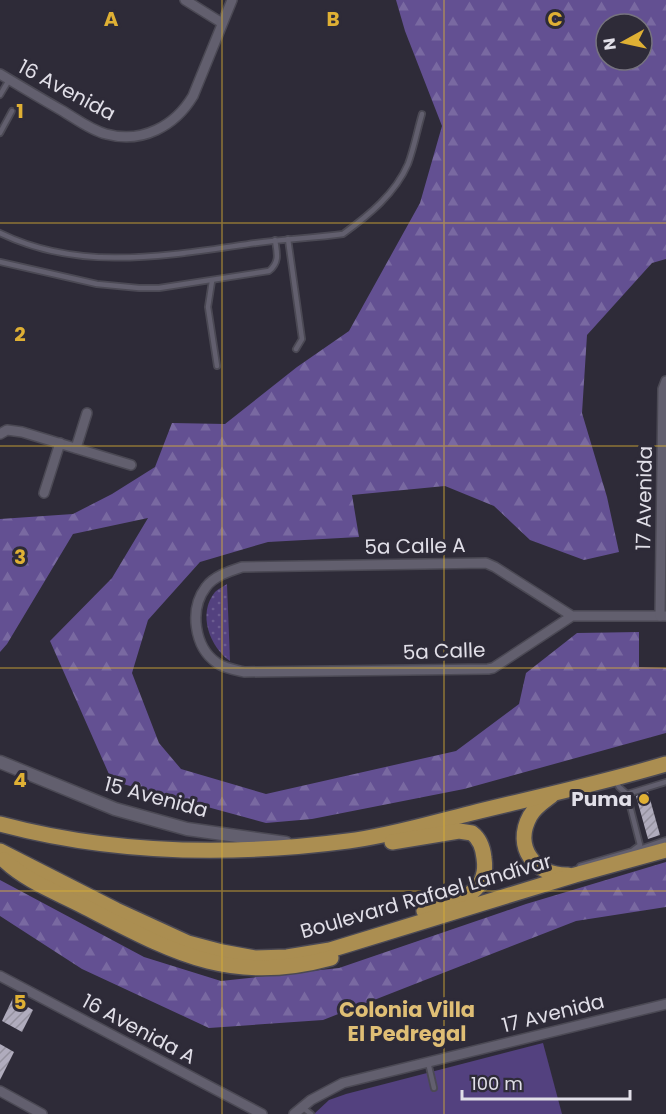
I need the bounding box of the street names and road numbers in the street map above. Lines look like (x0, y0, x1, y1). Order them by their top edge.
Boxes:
street label: 16 Avenida (14, 54, 120, 126)
street label: 17 Avenida (629, 445, 659, 551)
street label: 5a Calle A (364, 531, 466, 561)
street label: 5a Calle (402, 636, 486, 666)
street label: 15 Avenida (101, 770, 211, 824)
street label: Boulevard Rafael Landívar (297, 847, 555, 945)
street label: 16 Avenida A (77, 987, 201, 1071)
street label: 17 Avenida (499, 987, 607, 1039)

